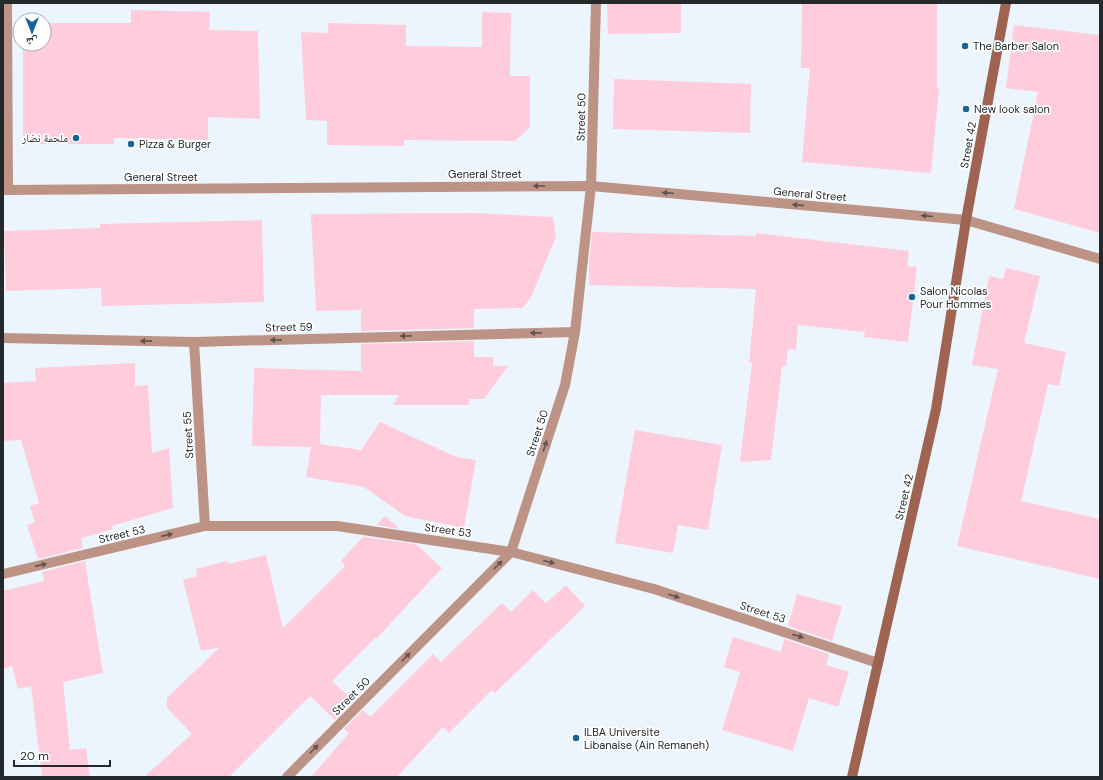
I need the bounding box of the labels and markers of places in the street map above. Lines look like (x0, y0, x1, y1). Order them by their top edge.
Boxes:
place label: The Barber Salon (973, 39, 1059, 53)
marker: The Barber Salon (960, 41, 970, 51)
place label: New look salon (974, 102, 1050, 116)
marker: New look salon (961, 104, 971, 114)
place label: ملحمة نصّار (21, 131, 68, 145)
marker: ملحمة نصّار (71, 133, 81, 143)
place label: Pizza & Burger (139, 137, 211, 151)
marker: Pizza & Burger (126, 139, 136, 149)
place label: Salon Nicolas Pour Hommes (920, 284, 991, 311)
marker: Salon Nicolas Pour Hommes (907, 292, 917, 302)
place label: ILBA Universite Libanaise (Ain Remaneh) (584, 725, 709, 752)
marker: ILBA Universite Libanaise (Ain Remaneh) (571, 733, 581, 743)

